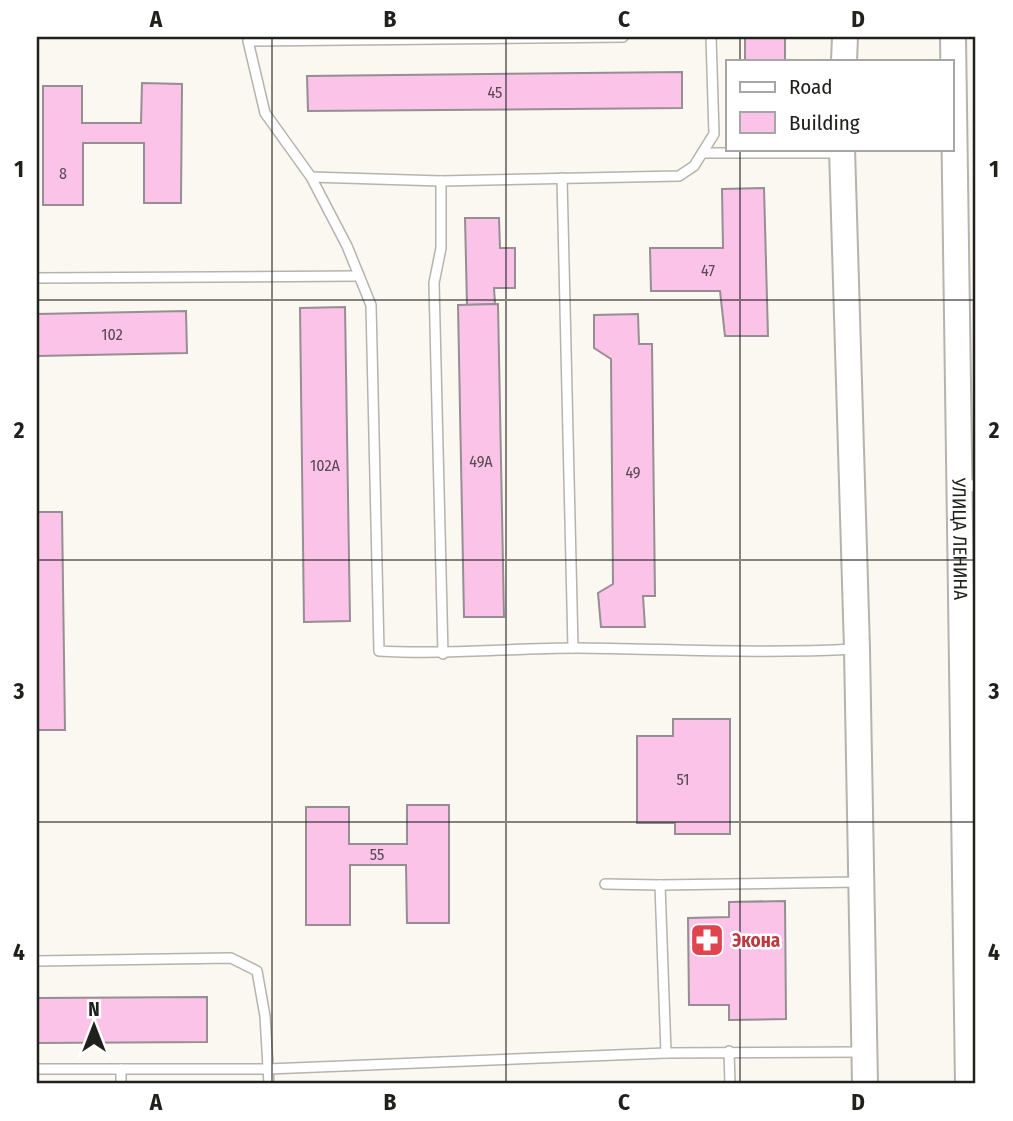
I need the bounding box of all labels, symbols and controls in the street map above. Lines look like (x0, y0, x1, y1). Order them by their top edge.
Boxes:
text: A (149, 5, 163, 33)
text: B (384, 5, 397, 33)
text: C (618, 5, 630, 33)
text: D (851, 5, 865, 33)
legend (726, 60, 954, 150)
text: Road (789, 74, 833, 100)
house number: 45 (488, 83, 502, 102)
text: Building (789, 110, 860, 136)
text: 1 (14, 155, 24, 183)
text: 1 (989, 155, 999, 183)
house number: 8 (59, 164, 67, 183)
house number: 47 (701, 261, 715, 280)
house number: 102 (101, 325, 123, 344)
text: 2 (13, 416, 25, 444)
text: 2 (988, 416, 1000, 444)
house number: 49А (469, 452, 493, 471)
house number: 102А (310, 456, 341, 475)
house number: 49 (625, 463, 641, 482)
street label: УЛИЦА ЛЕНИНА (947, 477, 972, 600)
text: 3 (13, 677, 25, 705)
text: 3 (988, 677, 1000, 705)
house number: 51 (677, 770, 689, 789)
house number: 55 (370, 845, 384, 864)
pharmacy icon: Экона (688, 921, 726, 959)
place label: Экона (732, 929, 780, 952)
text: 4 (13, 938, 25, 966)
text: 4 (988, 938, 1000, 966)
north arrow (60, 992, 130, 1062)
text: N (88, 998, 100, 1021)
text: A (149, 1088, 163, 1116)
text: B (384, 1088, 397, 1116)
text: C (618, 1088, 630, 1116)
text: D (851, 1088, 865, 1116)

